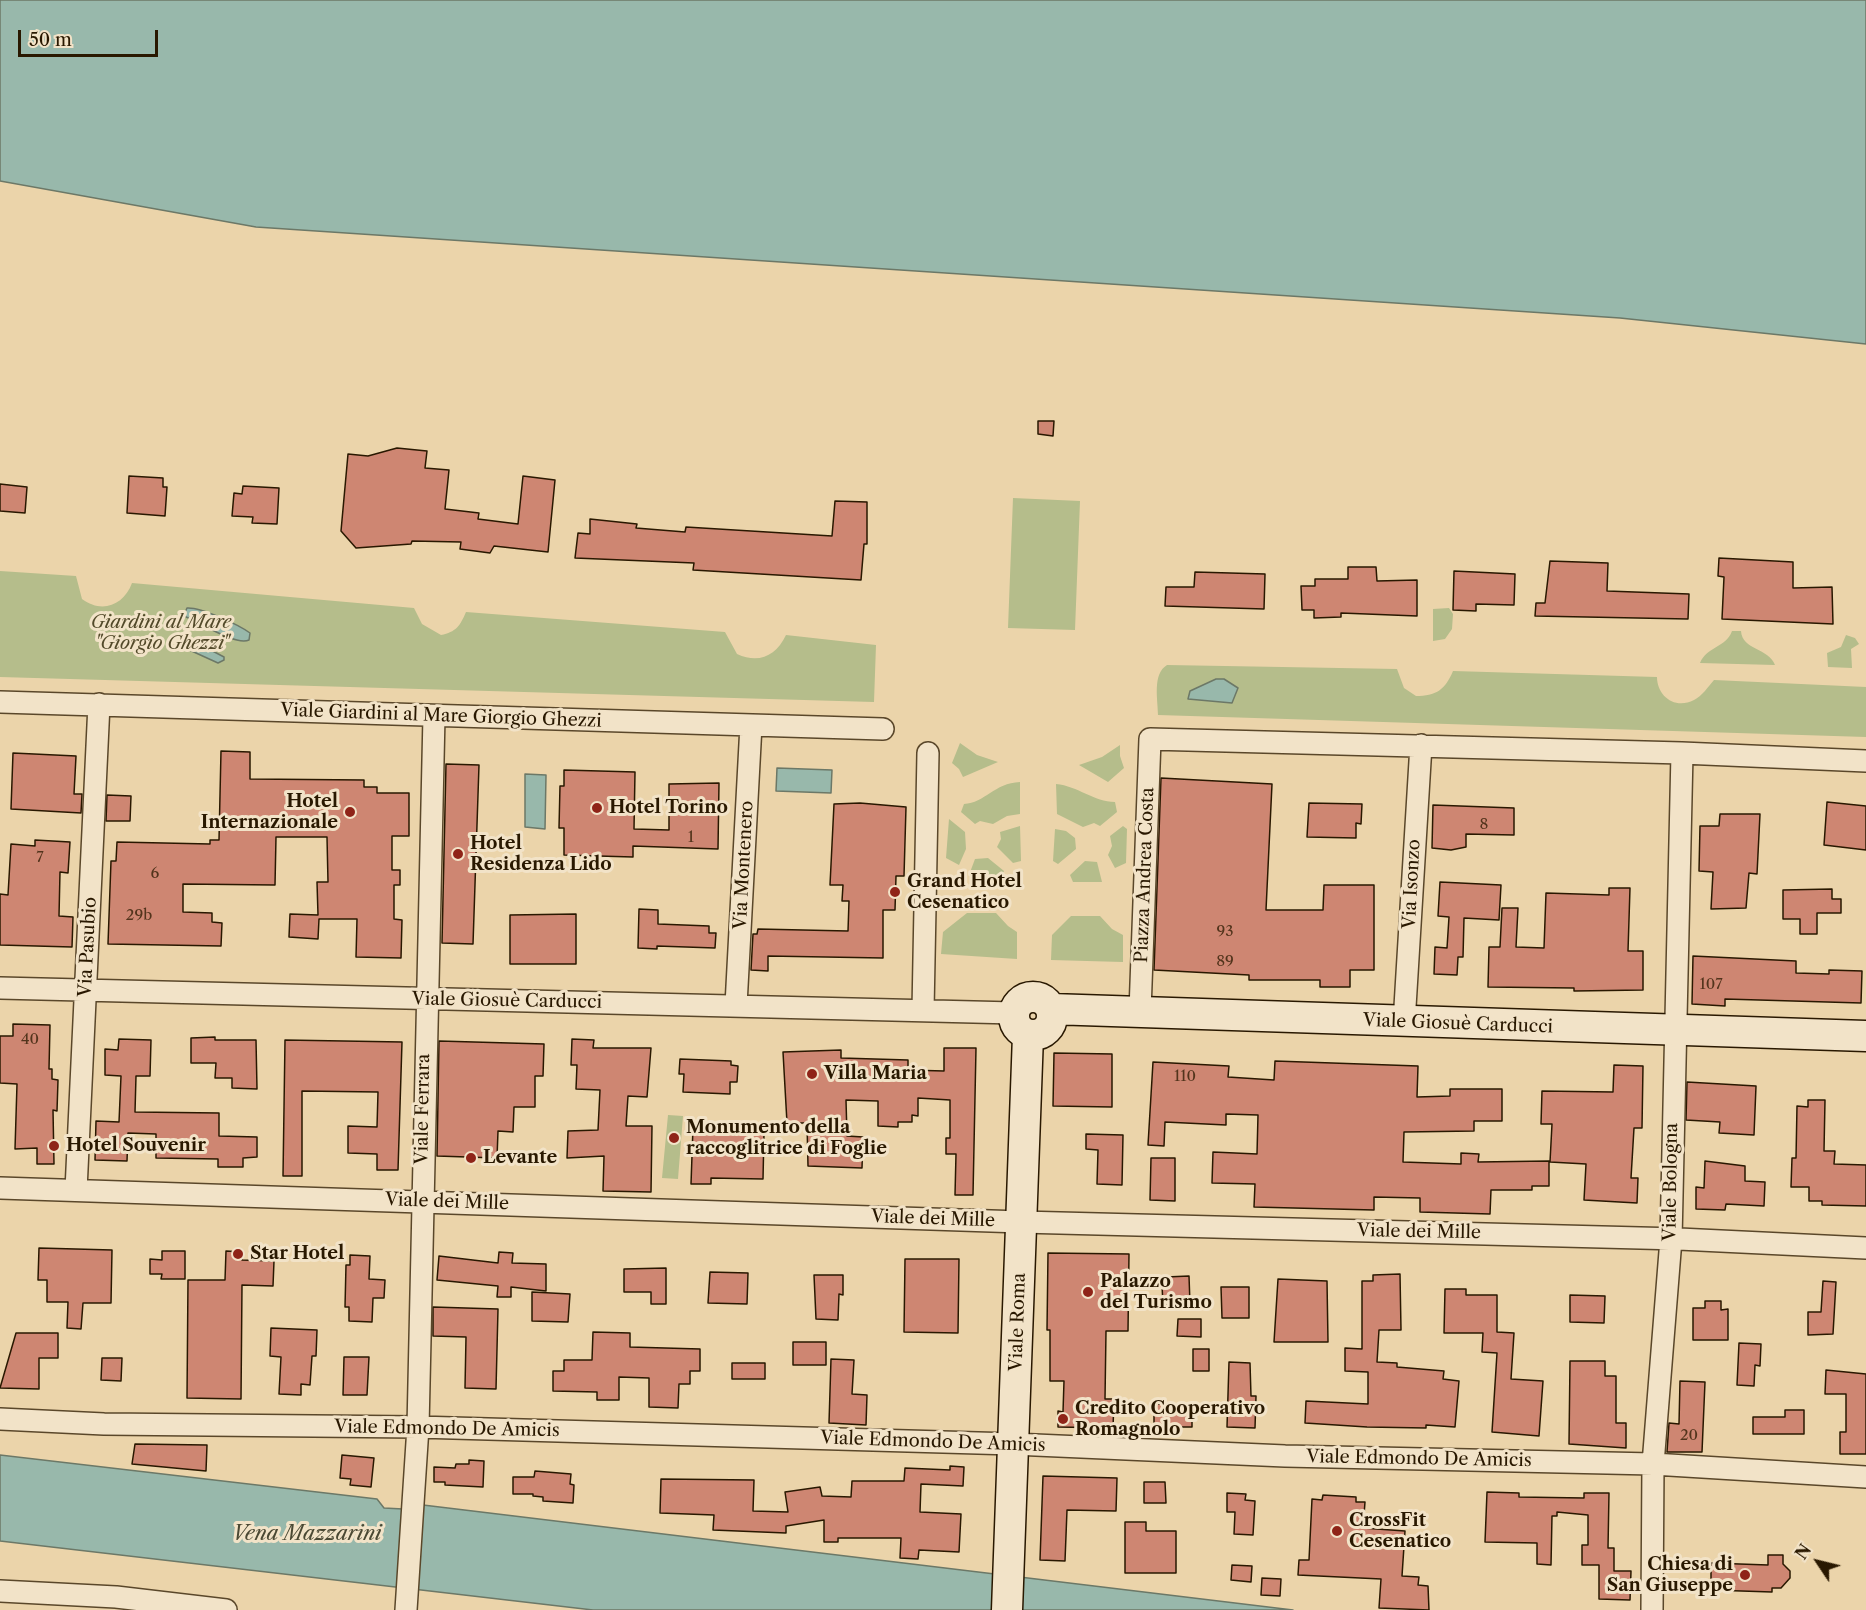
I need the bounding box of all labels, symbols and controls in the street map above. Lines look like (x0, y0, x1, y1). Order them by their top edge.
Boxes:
scale bar (21, 18, 160, 56)
text: 50 m (29, 29, 72, 51)
park label: Giardini al Mare "Giorgio Ghezzi" (91, 612, 231, 654)
street label: Viale Giardini al Mare Giorgio Ghezzi (280, 700, 602, 732)
street label: Piazza Andrea Costa (1131, 787, 1159, 963)
place label: Hotel Internazionale (201, 791, 338, 834)
place label: Hotel Torino (609, 797, 728, 819)
street label: Via Montenero (730, 800, 758, 930)
marker: Hotel Torino (590, 801, 604, 815)
marker: Hotel Internazionale (343, 805, 357, 819)
house number: 8 (1480, 816, 1488, 834)
house number: 1 (688, 829, 694, 847)
place label: Hotel Residenza Lido (470, 833, 612, 876)
street label: Via Isonzo (1399, 839, 1425, 929)
marker: Hotel Residenza Lido (451, 847, 465, 861)
house number: 7 (36, 849, 44, 867)
house number: 6 (151, 865, 159, 883)
place label: Grand Hotel Cesenatico (907, 871, 1022, 914)
marker: Grand Hotel Cesenatico (888, 885, 902, 899)
street label: Via Pasubio (75, 896, 101, 998)
house number: 29b (126, 907, 152, 925)
house number: 93 (1216, 923, 1234, 941)
house number: 89 (1216, 953, 1234, 971)
house number: 107 (1699, 976, 1723, 994)
street label: Viale Giosuè Carducci (412, 989, 602, 1013)
street label: Viale Giosuè Carducci (1363, 1010, 1553, 1038)
house number: 40 (21, 1031, 39, 1049)
street label: Viale Ferrara (411, 1053, 435, 1165)
place label: Villa Maria (824, 1063, 927, 1085)
marker: Villa Maria (805, 1067, 819, 1081)
house number: 110 (1174, 1068, 1196, 1086)
place label: Monumento della raccoglitrice di Foglie (686, 1117, 887, 1160)
street label: Viale Bologna (1659, 1123, 1683, 1241)
marker: Monumento della raccoglitrice di Foglie (667, 1131, 681, 1145)
place label: Hotel Souvenir (66, 1135, 206, 1157)
marker: Hotel Souvenir (47, 1139, 61, 1153)
place label: Levante (483, 1147, 557, 1169)
marker: Levante (464, 1151, 478, 1165)
street label: Viale dei Mille (385, 1189, 509, 1215)
street label: Viale dei Mille (871, 1206, 995, 1232)
street label: Viale dei Mille (1357, 1220, 1481, 1244)
place label: Star Hotel (250, 1243, 344, 1265)
marker: Star Hotel (231, 1247, 245, 1261)
place label: Palazzo del Turismo (1100, 1271, 1212, 1314)
street label: Viale Roma (1005, 1272, 1031, 1372)
marker: Palazzo del Turismo (1081, 1285, 1095, 1299)
place label: Credito Cooperativo Romagnolo (1075, 1398, 1265, 1440)
marker: Credito Cooperativo Romagnolo (1056, 1412, 1070, 1426)
street label: Viale Edmondo De Amicis (334, 1416, 560, 1442)
street label: Viale Edmondo De Amicis (820, 1427, 1046, 1457)
house number: 20 (1680, 1427, 1698, 1445)
street label: Viale Edmondo De Amicis (1306, 1446, 1532, 1472)
place label: CrossFit Cesenatico (1349, 1510, 1451, 1552)
water label: Vena Mazzarini (232, 1522, 382, 1546)
marker: CrossFit Cesenatico (1330, 1524, 1344, 1538)
north arrow (1788, 1532, 1848, 1592)
text: N (1791, 1540, 1815, 1563)
place label: Chiesa di San Giuseppe (1607, 1554, 1733, 1596)
marker: Chiesa di San Giuseppe (1738, 1568, 1752, 1582)

